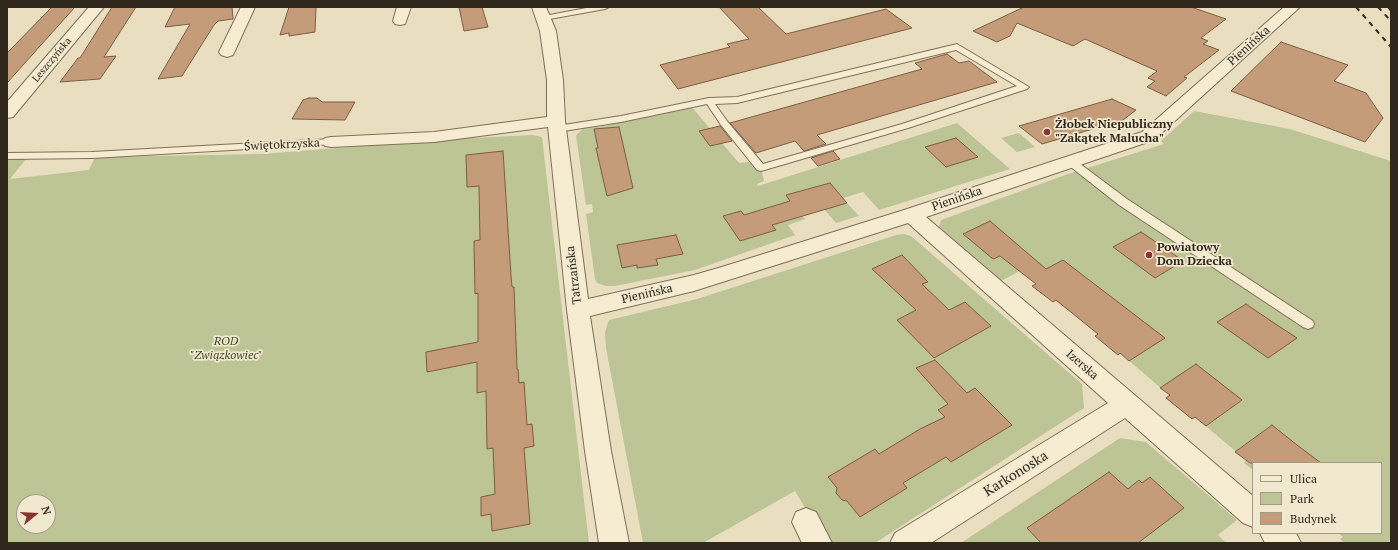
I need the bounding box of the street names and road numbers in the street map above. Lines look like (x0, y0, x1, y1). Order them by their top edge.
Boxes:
street label: Pienińska (1225, 23, 1273, 69)
street label: Leszczyńska (30, 35, 74, 85)
street label: Świętokrzyska (244, 136, 320, 154)
street label: Pienińska (930, 184, 984, 214)
street label: Tatrzańska (563, 245, 585, 305)
street label: Pienińska (620, 281, 674, 307)
street label: Izerska (1063, 347, 1101, 383)
street label: Karkonoska (981, 448, 1051, 500)

